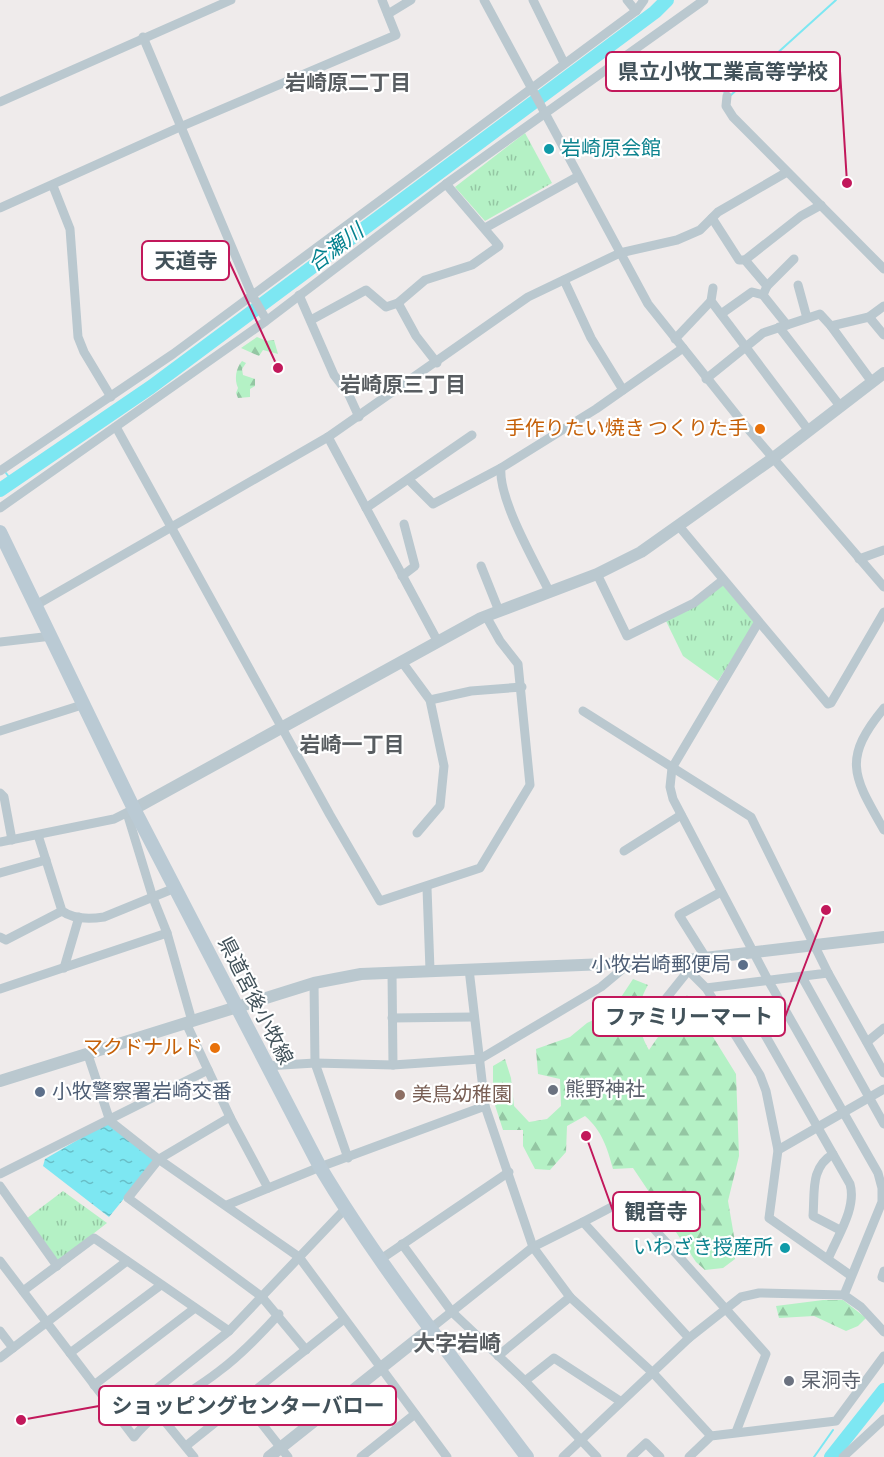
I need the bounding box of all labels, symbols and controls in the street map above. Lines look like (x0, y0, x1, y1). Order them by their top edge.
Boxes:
callout: 県立小牧工業高等学校 (606, 52, 840, 91)
text: 県立小牧工業高等学校 (618, 60, 828, 85)
district label: 岩崎原二丁目 (285, 71, 411, 96)
place label: 岩崎原会館 (561, 137, 661, 161)
marker: 岩崎原会館 (542, 142, 556, 156)
water label: 合瀬川 (303, 218, 370, 277)
callout: 天道寺 (142, 241, 229, 280)
text: 天道寺 (155, 249, 218, 274)
district label: 岩崎原三丁目 (340, 373, 466, 398)
place label: 手作りたい焼き つくりた手 (505, 417, 748, 441)
marker: 手作りたい焼き つくりた手 (753, 422, 767, 436)
district label: 岩崎一丁目 (300, 733, 405, 758)
street label: 県道宮後小牧線 (213, 933, 297, 1069)
place label: 小牧岩崎郵便局 (591, 953, 731, 977)
marker: 小牧岩崎郵便局 (736, 958, 750, 972)
callout: ファミリーマート (593, 997, 785, 1036)
text: ファミリーマート (605, 1005, 773, 1030)
place label: マクドナルド (83, 1036, 203, 1060)
marker: マクドナルド (208, 1041, 222, 1055)
place label: 熊野神社 (565, 1078, 645, 1102)
place label: 小牧警察署岩崎交番 (52, 1080, 232, 1104)
place label: 美鳥幼稚園 (412, 1083, 512, 1107)
marker: 熊野神社 (546, 1083, 560, 1097)
marker: 小牧警察署岩崎交番 (33, 1085, 47, 1099)
marker: 美鳥幼稚園 (393, 1088, 407, 1102)
callout: 観音寺 (613, 1192, 700, 1231)
text: 観音寺 (625, 1200, 688, 1225)
place label: いわざき授産所 (633, 1236, 773, 1260)
marker: いわざき授産所 (778, 1241, 792, 1255)
district label: 大字岩崎 (413, 1331, 501, 1358)
place label: 杲洞寺 (801, 1369, 861, 1393)
marker: 杲洞寺 (782, 1374, 796, 1388)
callout: ショッピングセンターバロー (99, 1386, 396, 1425)
text: ショッピングセンターバロー (112, 1394, 384, 1419)

